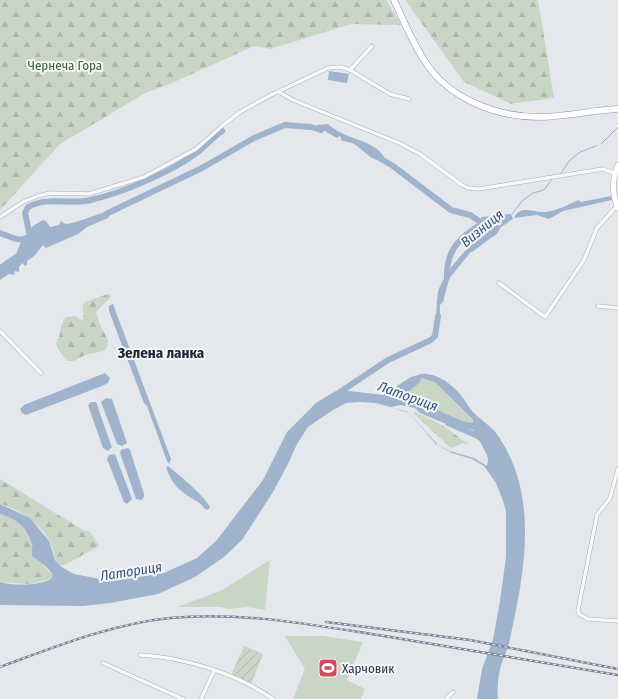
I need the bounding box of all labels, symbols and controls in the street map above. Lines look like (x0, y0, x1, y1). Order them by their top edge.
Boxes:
park label: Чернеча Гора (28, 58, 102, 73)
water label: Визниця (457, 206, 507, 251)
district label: Зелена ланка (117, 344, 205, 362)
water label: Латориця (375, 377, 440, 415)
water label: Латориця (98, 558, 163, 585)
sports icon: Харчовик (317, 657, 339, 679)
place label: Харчовик (342, 661, 394, 676)

